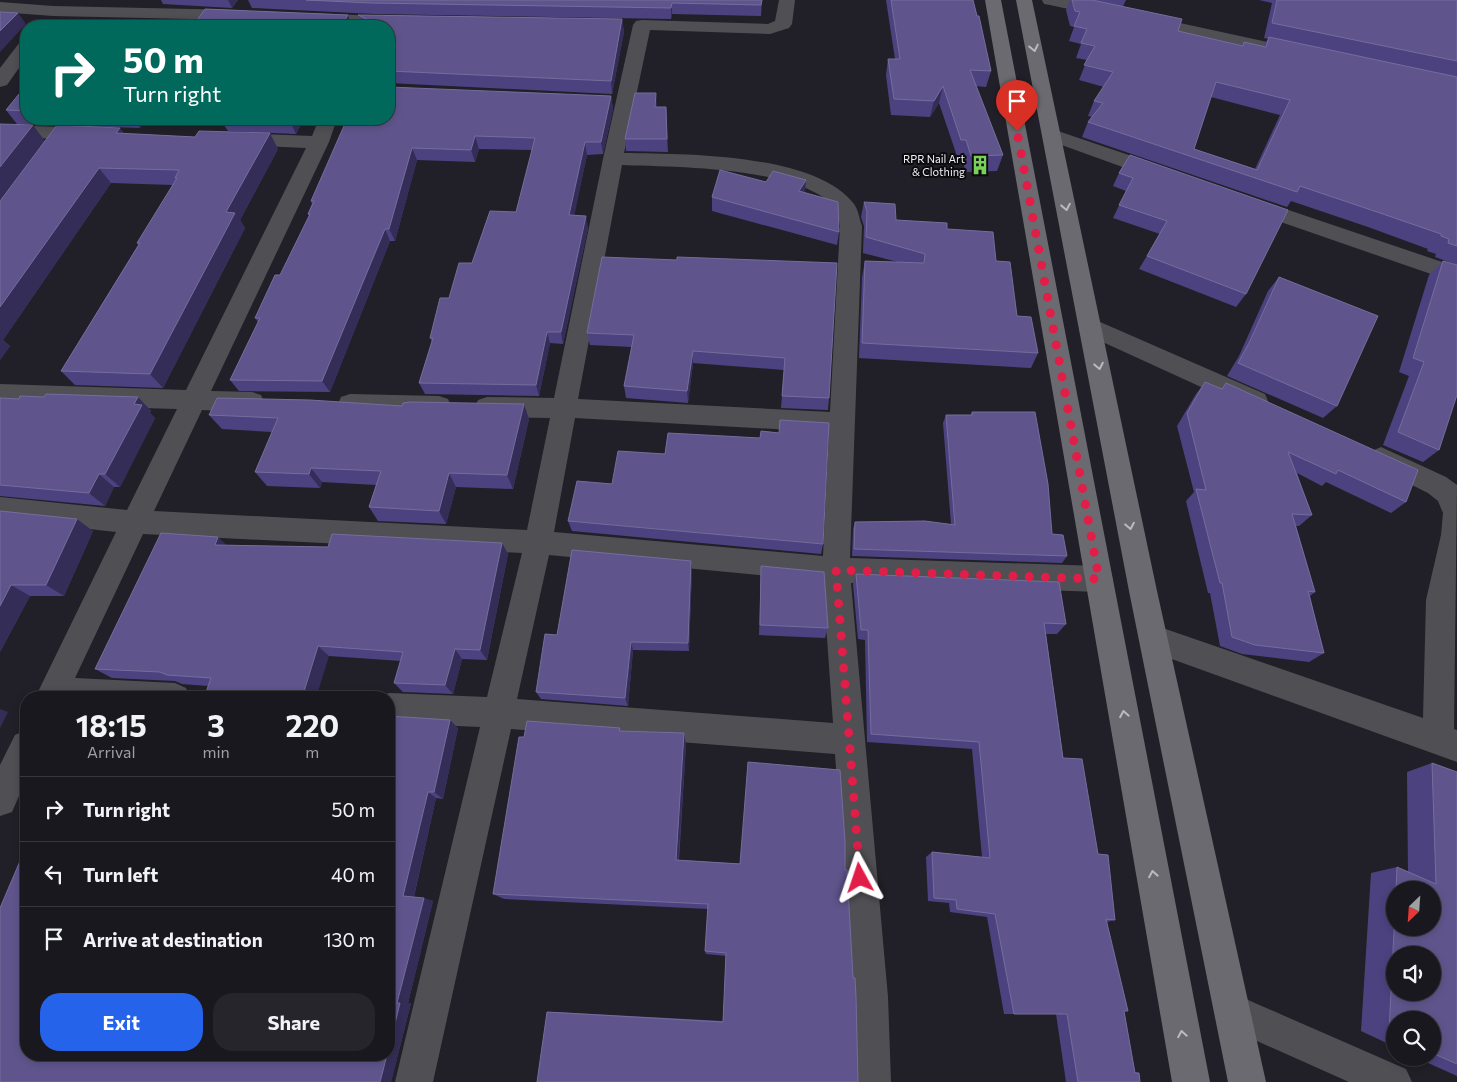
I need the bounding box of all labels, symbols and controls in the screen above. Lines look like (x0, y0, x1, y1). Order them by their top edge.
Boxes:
text: 50 m (123, 37, 204, 80)
icon: right (40, 40, 105, 105)
one-way arrow (1028, 43, 1039, 52)
text: Turn right (123, 80, 221, 107)
pin (996, 80, 1038, 131)
icon: arrive (1003, 87, 1031, 115)
place label: RPR Nail Art & Clothing (903, 152, 965, 178)
building icon: RPR Nail Art & Clothing (969, 154, 991, 176)
one-way arrow (1061, 202, 1071, 211)
one-way arrow (1093, 362, 1103, 371)
one-way arrow (1125, 521, 1135, 530)
text: 18:15 (76, 706, 147, 743)
text: 3 (207, 706, 225, 743)
text: 220 (285, 706, 339, 743)
one-way arrow (1120, 710, 1130, 719)
text: Arrival (87, 742, 135, 761)
text: min (202, 742, 230, 761)
text: m (305, 742, 319, 761)
icon: right (40, 795, 68, 823)
text: Turn right (83, 798, 170, 821)
text: 50 m (331, 798, 375, 821)
position arrow (833, 851, 885, 903)
icon: left (40, 860, 68, 888)
text: Turn left (83, 863, 158, 886)
text: 40 m (331, 863, 375, 886)
one-way arrow (1149, 870, 1159, 879)
north arrow (1386, 881, 1441, 936)
map controls (1386, 881, 1441, 1066)
icon: arrive (40, 925, 68, 953)
text: Arrive at destination (83, 928, 263, 951)
text: 130 m (323, 928, 375, 951)
button: sound (1386, 946, 1441, 1001)
button: Exit (40, 993, 203, 1051)
button: Share (213, 993, 375, 1051)
button: search (1386, 1011, 1441, 1066)
one-way arrow (1178, 1030, 1188, 1038)

